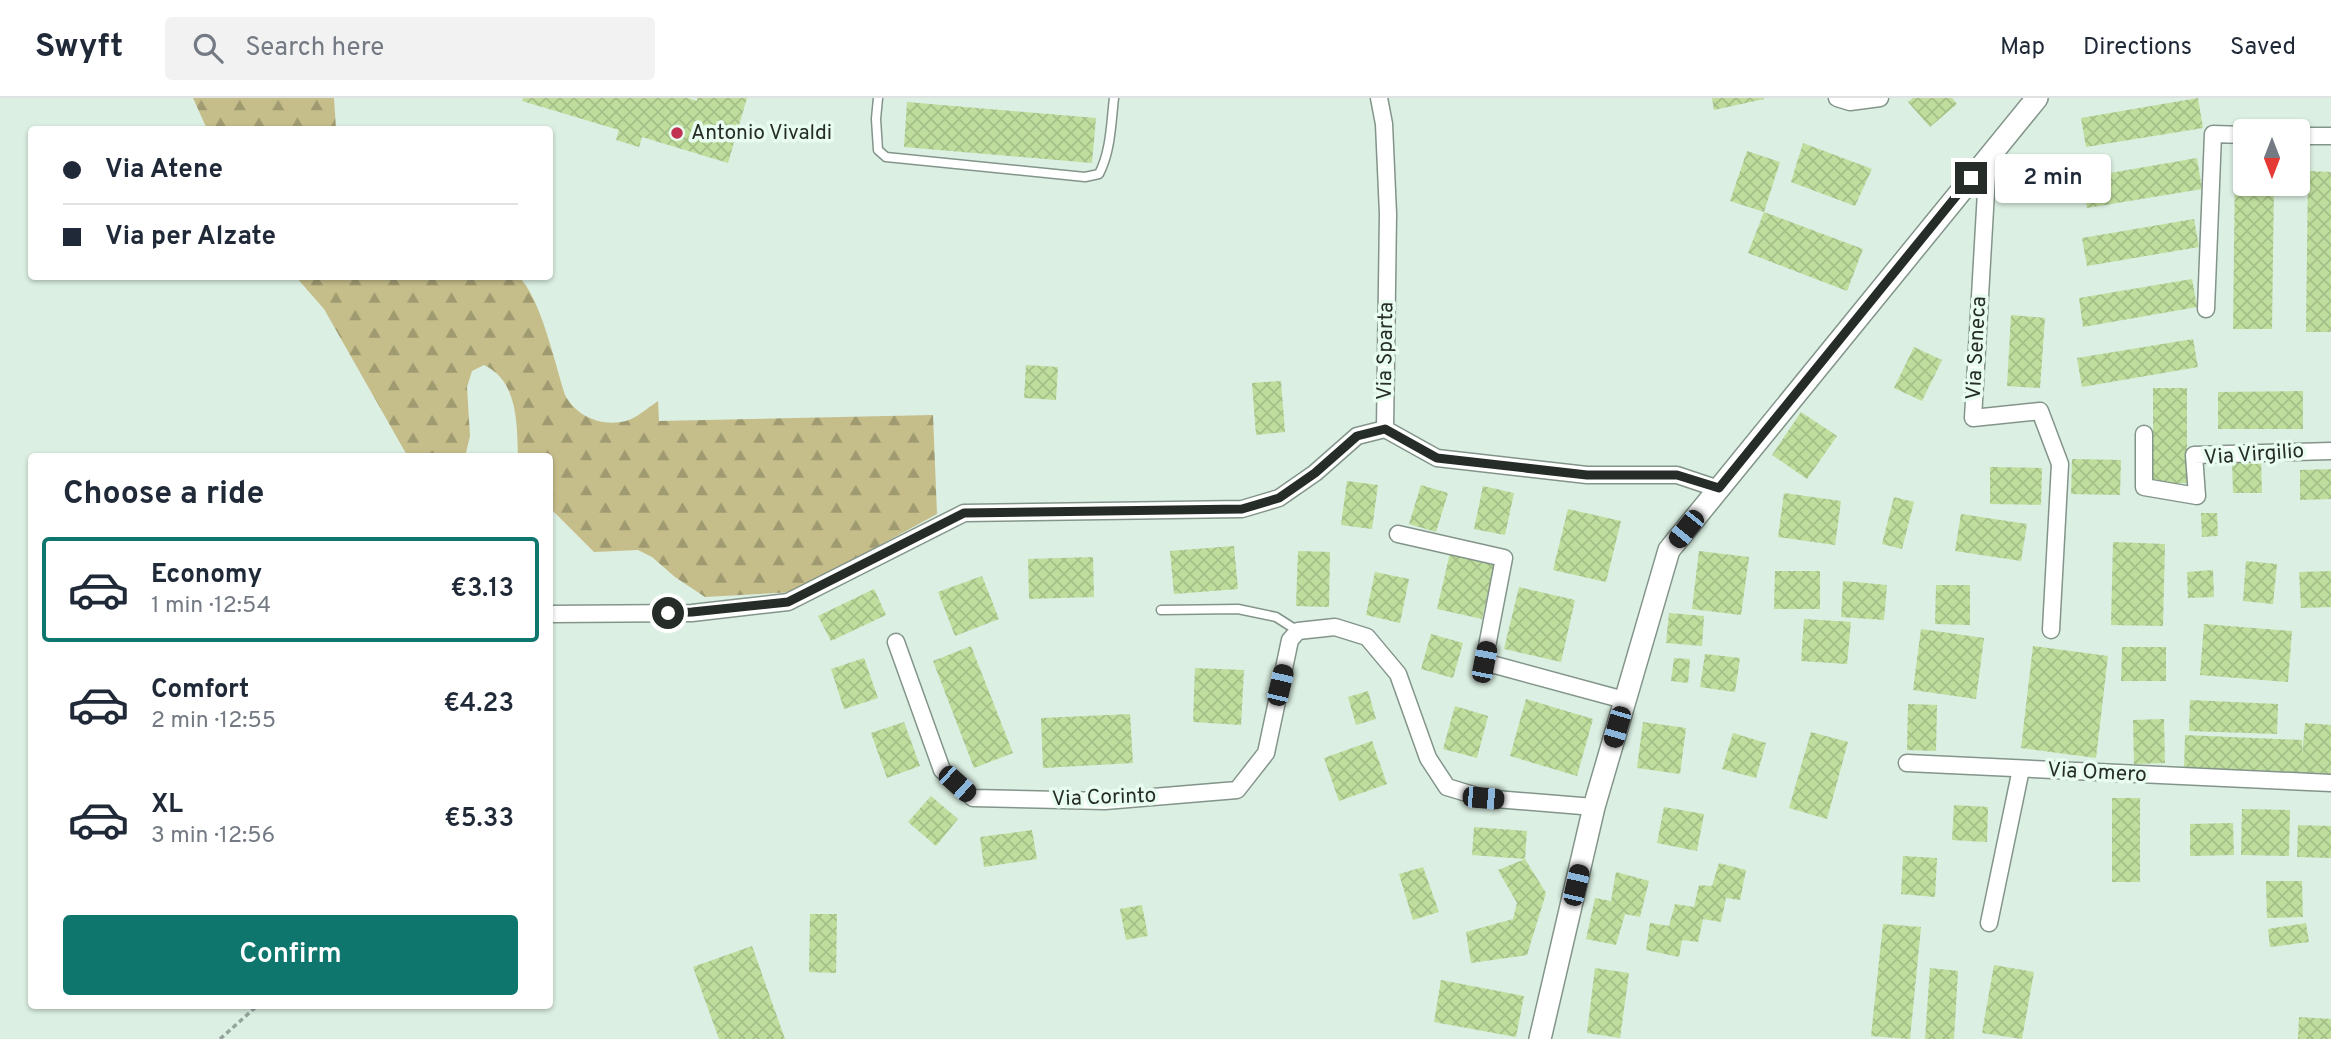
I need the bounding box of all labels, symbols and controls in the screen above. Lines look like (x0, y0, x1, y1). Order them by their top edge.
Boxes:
search box (165, 17, 655, 80)
text: Swyft (35, 27, 123, 69)
icon: search (189, 29, 227, 67)
text: Search here (245, 32, 384, 65)
text: Map (2000, 33, 2045, 63)
text: Directions (2083, 33, 2192, 63)
text: Saved (2230, 33, 2296, 63)
north arrow (2233, 119, 2310, 196)
map controls (2233, 119, 2310, 196)
place label: Antonio Vivaldi (691, 120, 832, 147)
marker: Antonio Vivaldi (669, 125, 685, 141)
text: Via Atene (105, 154, 223, 187)
callout: 2 min (1996, 154, 2111, 202)
route end (1955, 162, 1987, 194)
text: 2 min (2023, 164, 2083, 193)
text: Via per Alzate (105, 221, 276, 254)
street label: Via Seneca (1961, 295, 1993, 401)
street label: Via Sparta (1372, 302, 1400, 400)
street label: Via Virgilio (2203, 438, 2305, 472)
text: Choose a ride (63, 475, 264, 515)
car (1665, 506, 1708, 552)
icon: car (67, 558, 130, 621)
text: Economy (151, 559, 262, 592)
text: €3.13 (451, 573, 514, 606)
text: 1 min · 12:54 (151, 592, 271, 621)
route start (652, 597, 684, 629)
car (1470, 639, 1499, 685)
car (1266, 662, 1295, 708)
icon: car (67, 673, 130, 736)
text: Comfort (151, 674, 249, 707)
text: €4.23 (443, 688, 514, 721)
car (1602, 704, 1633, 750)
text: 2 min · 12:55 (151, 707, 276, 736)
street label: Via Omero (2047, 757, 2147, 789)
car (935, 762, 980, 806)
street label: Via Corinto (1051, 783, 1157, 813)
car (1462, 786, 1505, 810)
icon: car (67, 788, 130, 851)
text: XL (151, 789, 183, 822)
text: €5.33 (444, 803, 514, 836)
text: 3 min · 12:56 (151, 822, 275, 851)
car (1562, 862, 1591, 908)
button: Confirm (63, 915, 518, 995)

